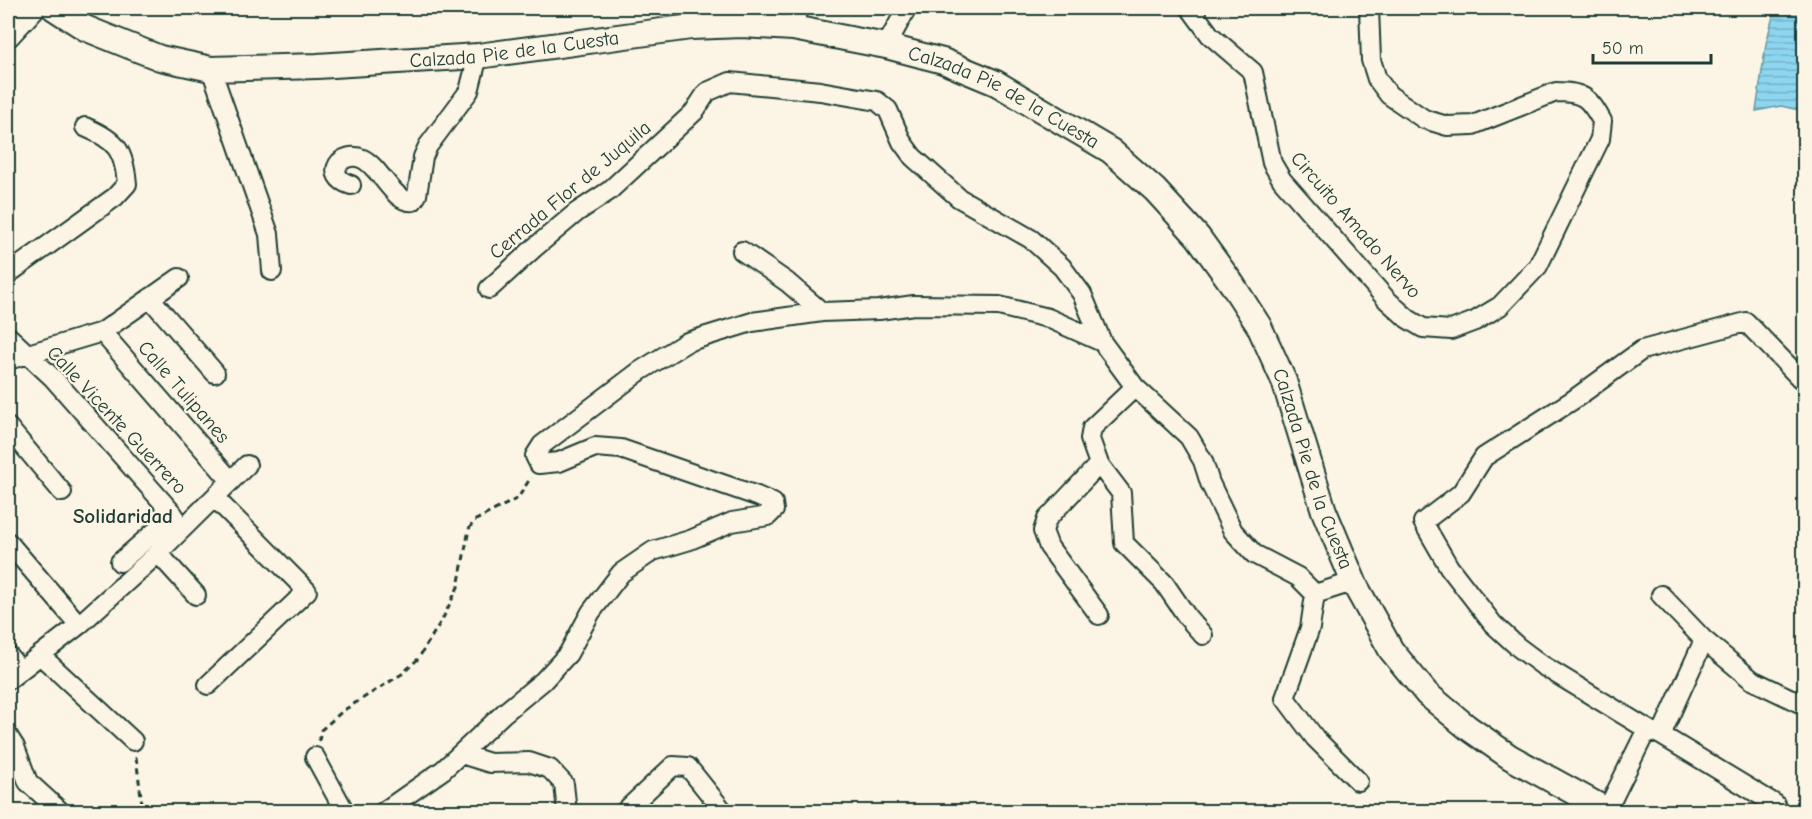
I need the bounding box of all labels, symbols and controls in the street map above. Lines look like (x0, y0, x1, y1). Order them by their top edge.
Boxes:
street label: Calzada Pie de la Cuesta (409, 25, 620, 72)
scale bar (1593, 27, 1712, 65)
text: 50 m (1602, 38, 1644, 59)
street label: Calzada Pie de la Cuesta (906, 41, 1103, 153)
street label: Cerrada Flor de Juquila (485, 116, 655, 264)
street label: Circuito Amado Nervo (1286, 147, 1426, 303)
street label: Calle Tulipanes (133, 336, 235, 448)
street label: Calle Vicente Guerrero (42, 341, 192, 499)
street label: Calzada Pie de la Cuesta (1268, 364, 1358, 572)
district label: Solidaridad (73, 504, 173, 528)

